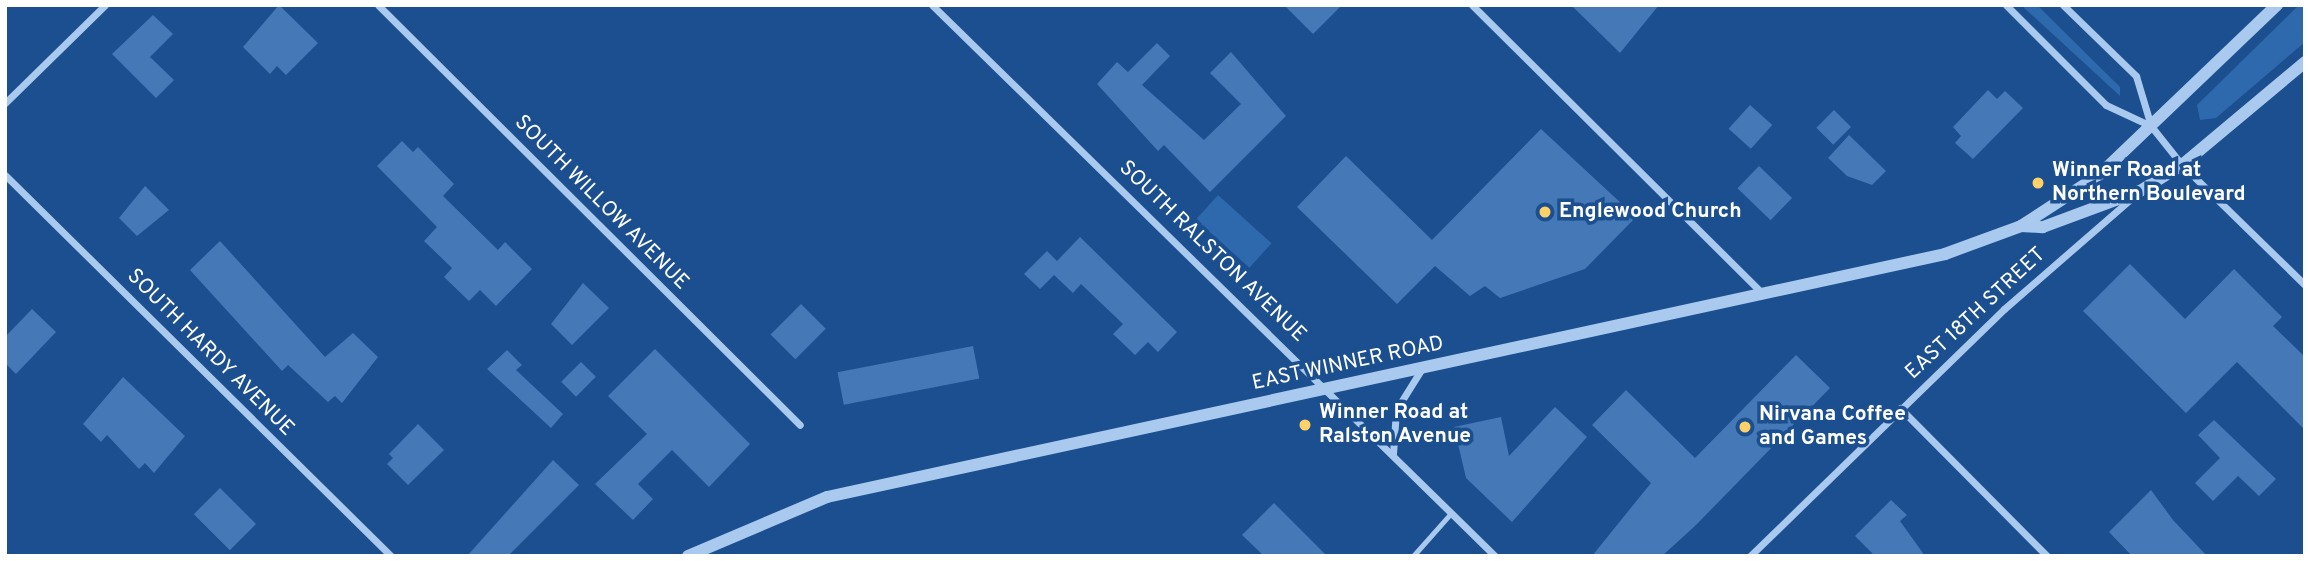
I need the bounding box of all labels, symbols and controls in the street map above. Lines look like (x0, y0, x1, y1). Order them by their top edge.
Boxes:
street label: SOUTH WILLOW AVENUE (508, 110, 694, 296)
street label: SOUTH RALSTON AVENUE (1113, 156, 1311, 348)
place label: Winner Road at Northern Boulevard (2052, 158, 2246, 208)
marker: Winner Road at Northern Boulevard (2030, 175, 2046, 191)
place label: Englewood Church (1559, 199, 1742, 225)
marker: Englewood Church (1537, 204, 1553, 220)
street label: EAST 18TH STREET (1900, 242, 2052, 386)
street label: SOUTH HARDY AVENUE (121, 264, 299, 442)
street label: EAST WINNER ROAD (1249, 331, 1447, 397)
place label: Winner Road at Ralston Avenue (1319, 400, 1472, 450)
place label: Nirvana Coffee and Games (1759, 402, 1906, 452)
marker: Winner Road at Ralston Avenue (1297, 417, 1313, 433)
marker: Nirvana Coffee and Games (1737, 419, 1753, 435)

